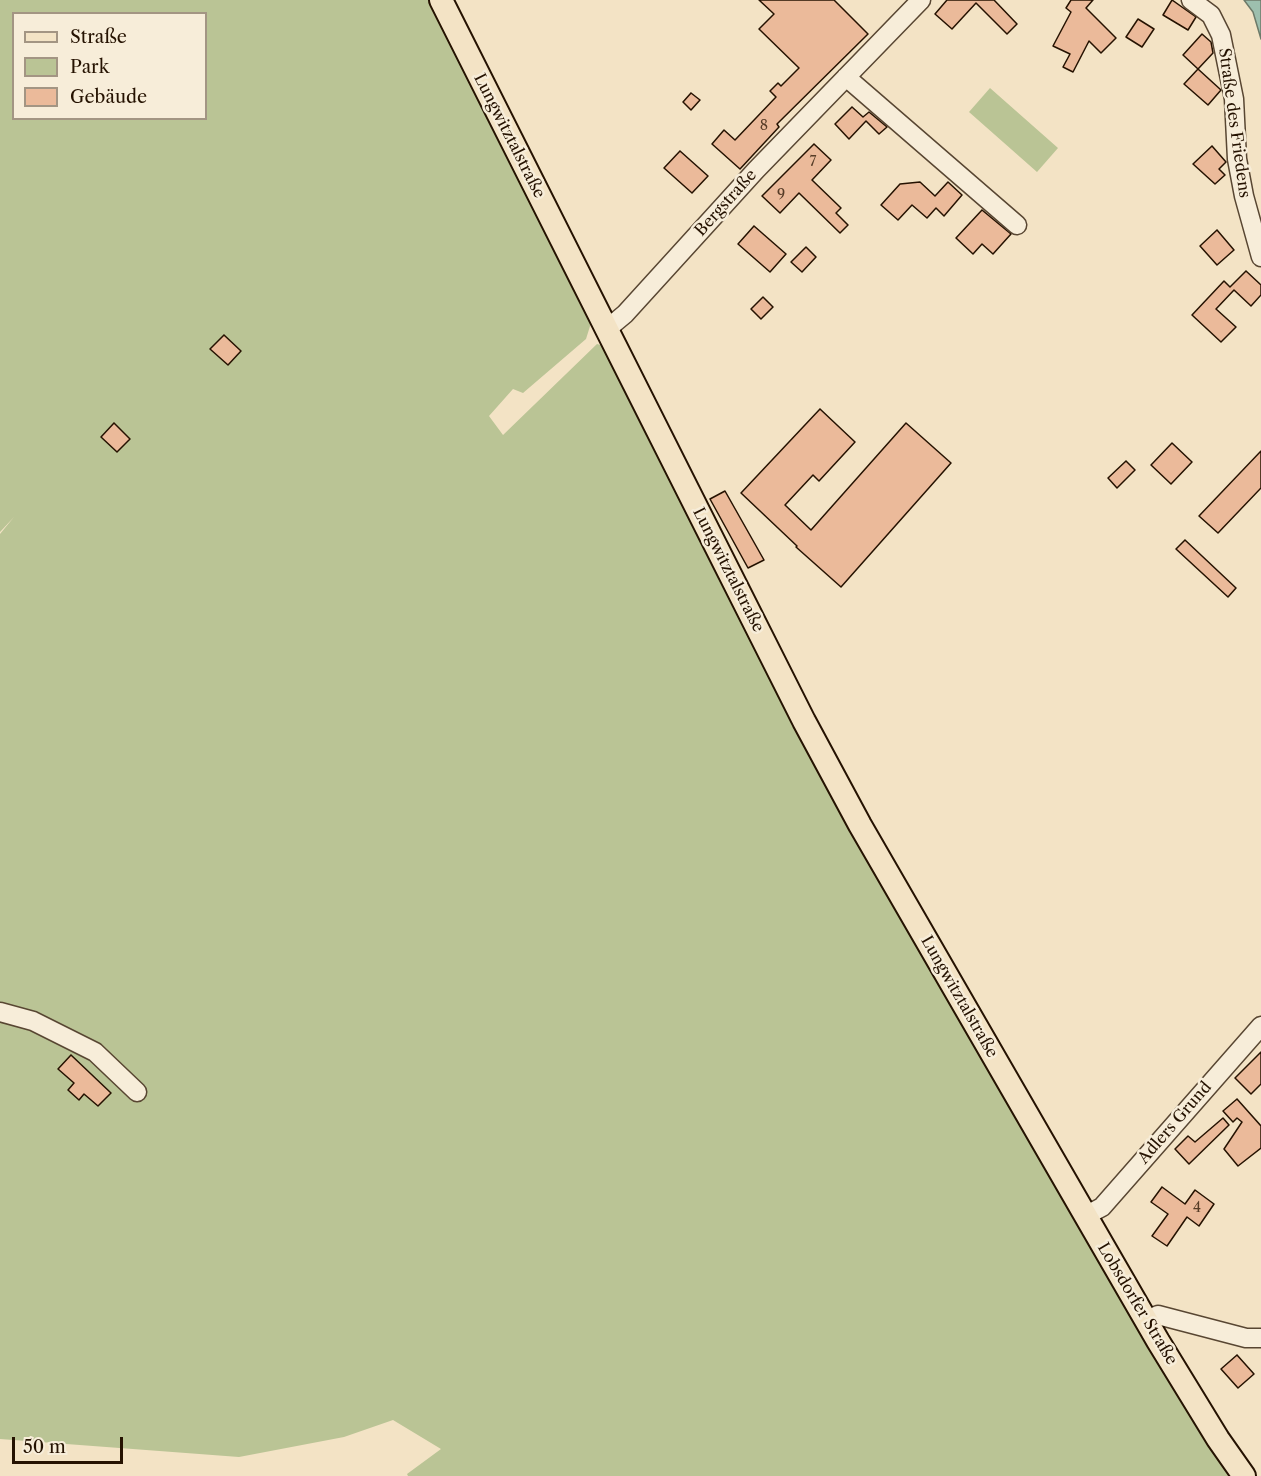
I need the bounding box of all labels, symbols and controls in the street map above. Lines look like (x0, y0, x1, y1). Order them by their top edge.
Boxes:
legend (12, 12, 207, 120)
text: Straße (70, 26, 127, 48)
street label: Straße des Friedens (1214, 47, 1254, 199)
text: Park (70, 56, 109, 78)
street label: Lungwitztalstraße (469, 70, 549, 202)
text: Gebäude (70, 86, 147, 108)
house number: 8 (760, 118, 768, 134)
house number: 7 (810, 154, 816, 170)
street label: Bergstraße (691, 166, 761, 240)
house number: 9 (777, 187, 785, 203)
street label: Lungwitztalstraße (688, 504, 768, 636)
street label: Lungwitztalstraße (916, 933, 1002, 1061)
street label: Adlers Grund (1134, 1078, 1216, 1168)
house number: 4 (1193, 1200, 1201, 1216)
street label: Lobsdorfer Straße (1093, 1239, 1181, 1369)
scale bar (15, 1425, 126, 1463)
text: 50 m (23, 1436, 66, 1458)

